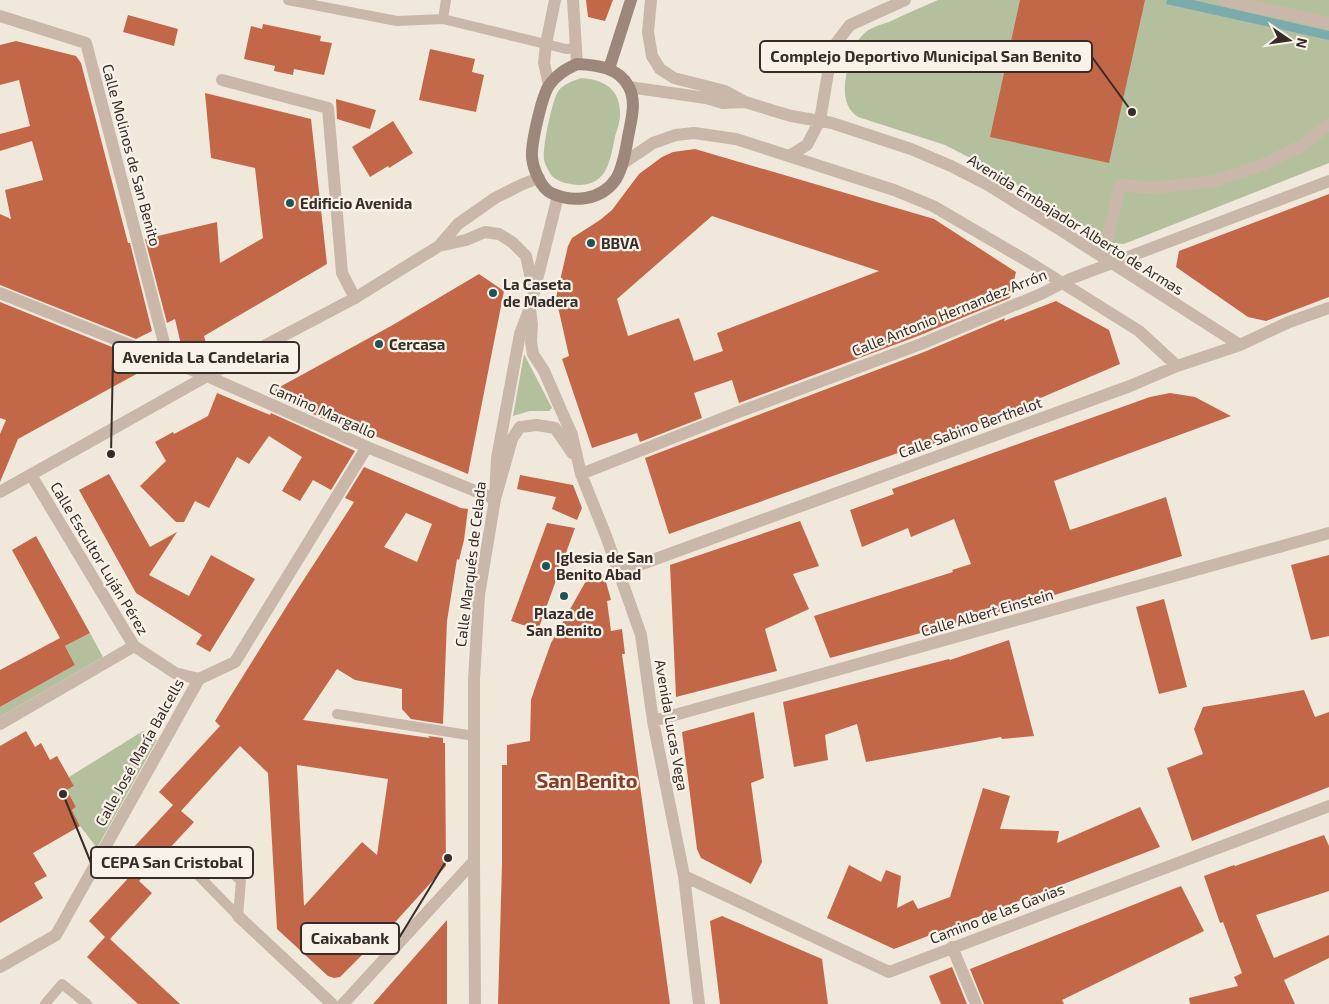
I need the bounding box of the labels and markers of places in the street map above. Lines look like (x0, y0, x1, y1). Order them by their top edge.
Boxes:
callout: Complejo Deportivo Municipal San Benito (760, 41, 1092, 72)
place label: Edificio Avenida (300, 194, 412, 212)
marker: Edificio Avenida (284, 197, 296, 209)
place label: BBVA (601, 234, 639, 252)
marker: BBVA (585, 237, 597, 249)
place label: La Caseta de Madera (503, 275, 578, 310)
marker: La Caseta de Madera (487, 287, 499, 299)
place label: Cercasa (389, 335, 445, 353)
marker: Cercasa (373, 338, 385, 350)
callout: Avenida La Candelaria (113, 342, 299, 373)
place label: Iglesia de San Benito Abad (556, 548, 653, 583)
marker: Iglesia de San Benito Abad (540, 560, 552, 572)
marker: Plaza de San Benito (558, 590, 570, 602)
place label: Plaza de San Benito (526, 604, 602, 639)
callout: CEPA San Cristobal (91, 847, 253, 878)
callout: Caixabank (301, 923, 399, 954)

